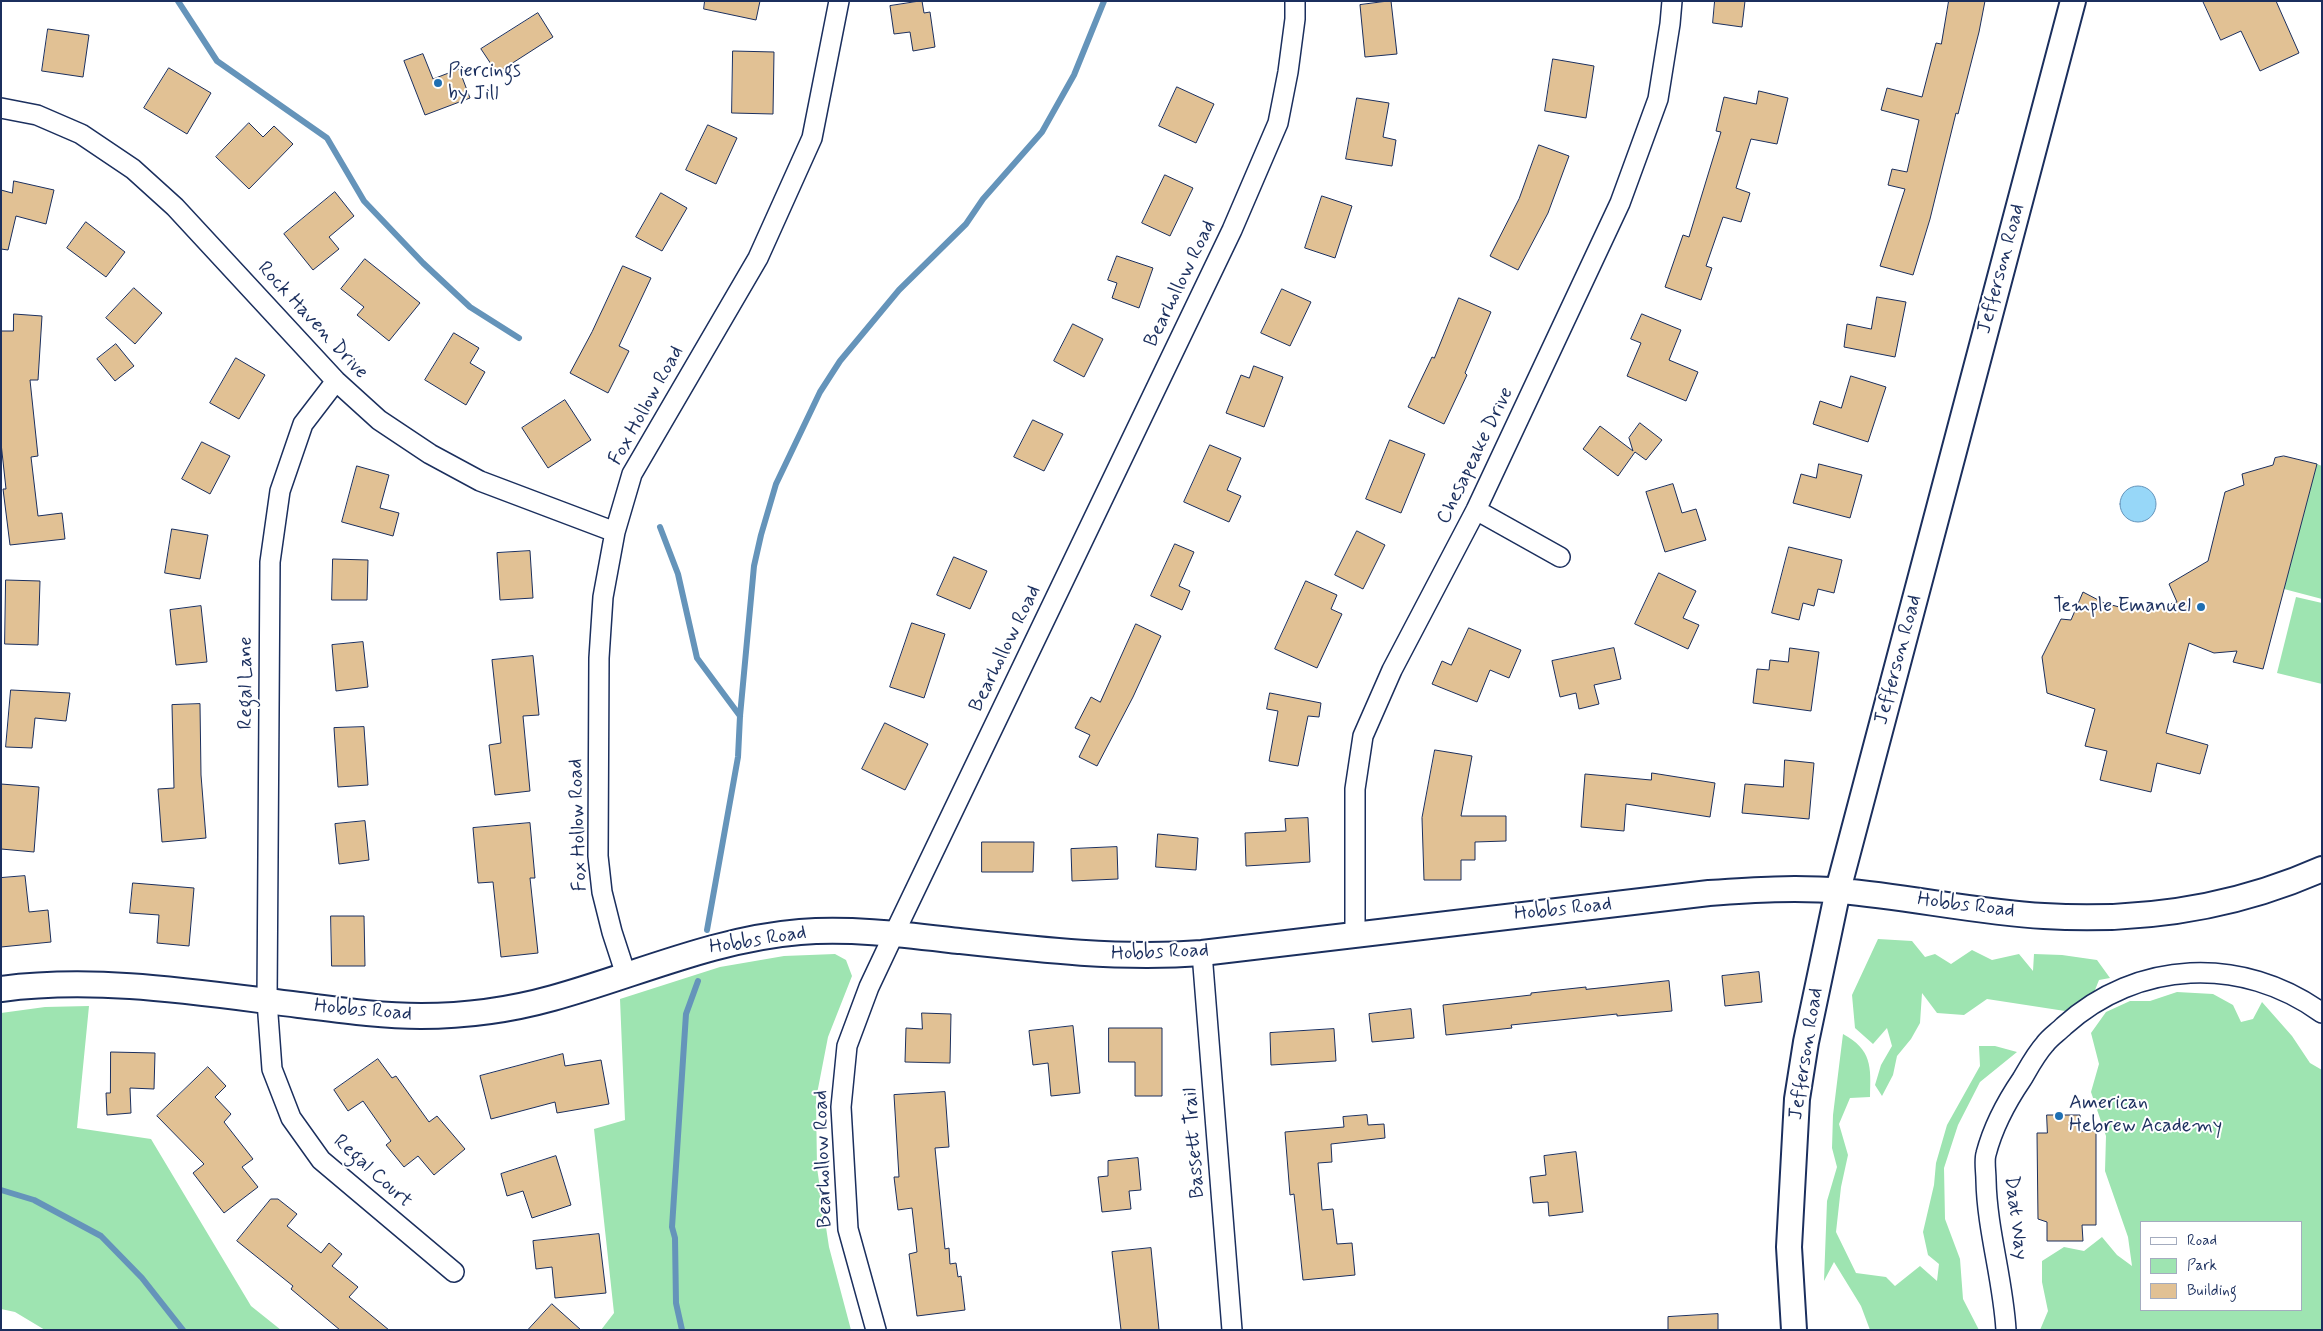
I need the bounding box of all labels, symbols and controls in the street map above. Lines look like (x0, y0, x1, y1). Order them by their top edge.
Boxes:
place label: Piercings by Jill (448, 60, 521, 107)
marker: Piercings by Jill (432, 77, 444, 89)
street label: Jefferson Road (1973, 202, 2031, 336)
street label: Bearhollow Road (1140, 217, 1222, 351)
street label: Rock Haven Drive (251, 257, 373, 385)
street label: Fox Hollow Road (604, 342, 690, 470)
street label: Chesapeake Drive (1432, 384, 1520, 528)
street label: Bearhollow Road (965, 582, 1047, 716)
street label: Jefferson Road (1870, 593, 1928, 727)
place label: Temple Emanuel (2053, 595, 2191, 619)
marker: Temple Emanuel (2195, 601, 2207, 613)
street label: Regal Lane (235, 637, 259, 729)
street label: Fox Hollow Road (565, 758, 593, 892)
street label: Hobbs Road (1916, 888, 2016, 924)
street label: Hobbs Road (1513, 893, 1613, 927)
street label: Hobbs Road (708, 921, 808, 961)
street label: Hobbs Road (1111, 939, 1209, 967)
street label: Jefferson Road (1785, 986, 1829, 1122)
street label: Hobbs Road (313, 995, 413, 1027)
street label: Bassett Trail (1179, 1087, 1211, 1199)
street label: Bearhollow Road (810, 1090, 838, 1228)
place label: American Hebrew Academy (2069, 1092, 2222, 1139)
marker: American Hebrew Academy (2053, 1110, 2065, 1122)
street label: Regal Court (328, 1130, 416, 1214)
street label: Daat Way (1998, 1175, 2032, 1261)
legend (2140, 1221, 2303, 1311)
text: Road (2187, 1231, 2217, 1251)
text: Park (2187, 1256, 2217, 1276)
text: Building (2187, 1281, 2237, 1301)

